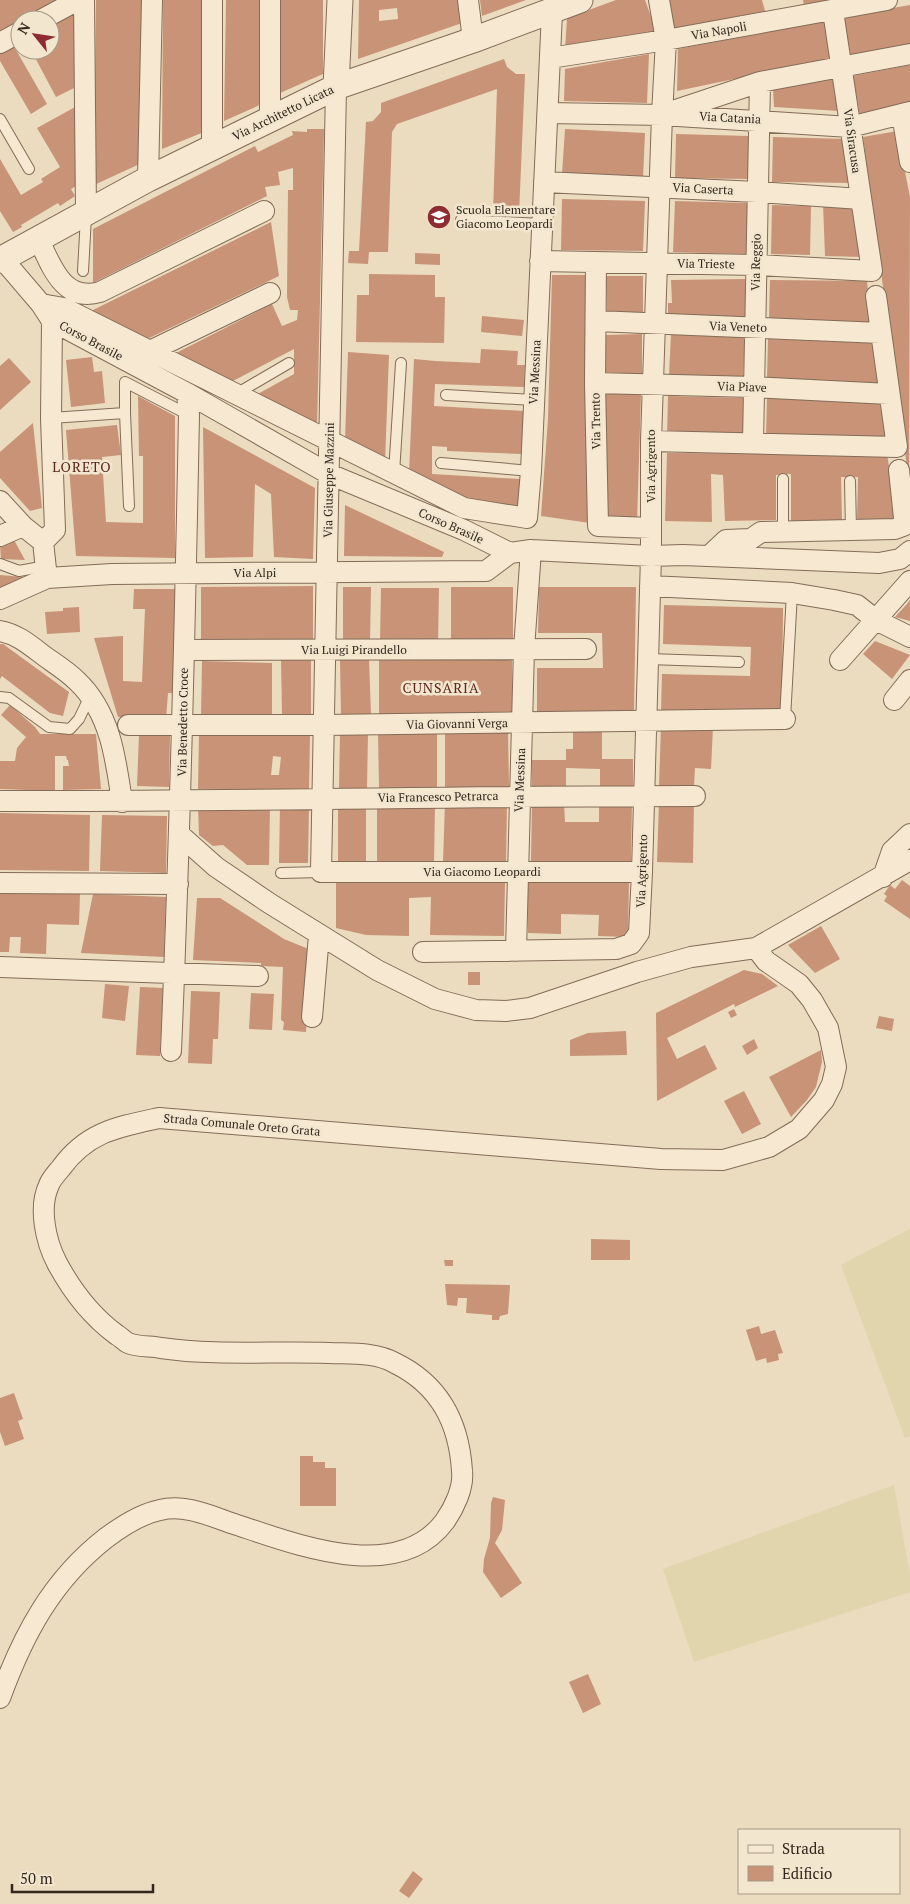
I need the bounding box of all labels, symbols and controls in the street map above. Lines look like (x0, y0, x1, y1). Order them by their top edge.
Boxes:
north arrow (10, 10, 60, 60)
street label: Via Napoli (690, 18, 748, 43)
text: N (12, 19, 34, 38)
street label: Via Architetto Licata (230, 81, 336, 144)
street label: Via Catania (699, 108, 761, 127)
street label: Via Siracusa (841, 108, 864, 174)
street label: Via Caserta (672, 179, 734, 198)
place label: Scuola Elementare Giacomo Leopardi (456, 202, 555, 231)
school or university icon: Scuola Elementare Giacomo Leopardi (426, 204, 452, 230)
street label: Via Reggio (748, 233, 764, 291)
street label: Via Trieste (677, 255, 735, 272)
street label: Corso Brasile (57, 318, 126, 364)
street label: Via Veneto (709, 318, 768, 335)
street label: Via Messina (525, 339, 544, 405)
street label: Via Piave (717, 378, 767, 395)
street label: Via Trento (587, 392, 603, 450)
street label: Via Giuseppe Mazzini (320, 422, 337, 538)
street label: Via Agrigento (643, 429, 658, 503)
district label: LORETO (52, 457, 112, 476)
street label: Corso Brasile (416, 504, 486, 547)
street label: Via Alpi (234, 565, 277, 580)
street label: Via Luigi Pirandello (301, 642, 407, 657)
street label: Via Benedetto Croce (174, 667, 191, 777)
district label: CUNSARIA (402, 678, 480, 697)
street label: Via Giovanni Verga (406, 715, 508, 732)
street label: Via Messina (511, 748, 528, 812)
street label: Via Francesco Petrarca (377, 788, 499, 805)
street label: Via Agrigento (633, 834, 650, 908)
street label: Via Giacomo Leopardi (423, 864, 541, 879)
street label: Strada Comunale Oreto Grata (163, 1110, 321, 1139)
legend (738, 1829, 900, 1894)
text: Strada (782, 1838, 825, 1858)
scale bar (12, 1862, 154, 1894)
text: Edificio (782, 1863, 832, 1883)
text: 50 m (20, 1868, 53, 1888)

